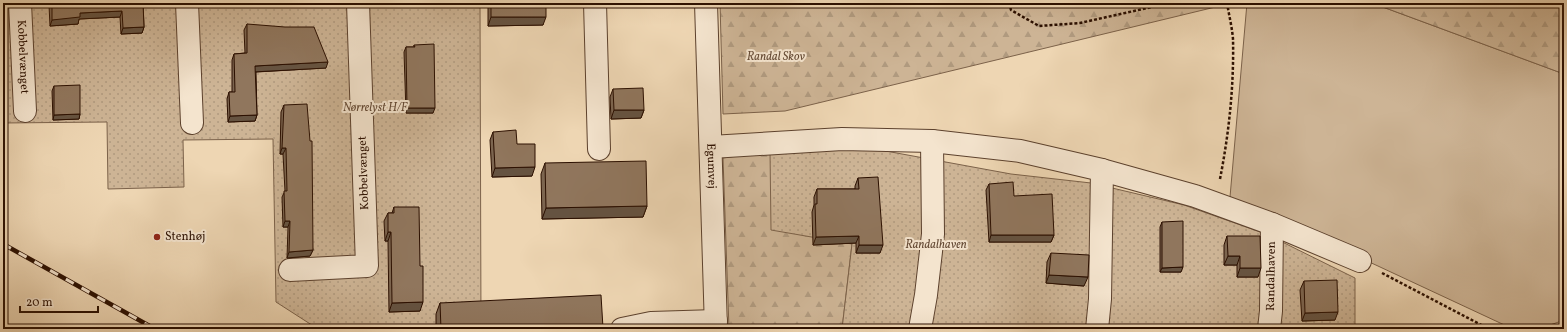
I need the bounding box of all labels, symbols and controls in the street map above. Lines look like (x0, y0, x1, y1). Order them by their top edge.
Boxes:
street label: Kobbelvænget (13, 19, 32, 94)
park label: Randal Skov (747, 49, 806, 65)
park label: Nørrelyst H/F (343, 100, 408, 116)
street label: Kobbelvænget (355, 136, 373, 210)
street label: Egumvej (702, 143, 720, 189)
place label: Stenhøj (165, 229, 206, 245)
marker: Stenhøj (152, 232, 162, 242)
park label: Randalhaven (905, 237, 967, 253)
street label: Randalhaven (1263, 241, 1280, 311)
scale bar (20, 288, 98, 314)
text: 20 m (26, 295, 53, 311)

